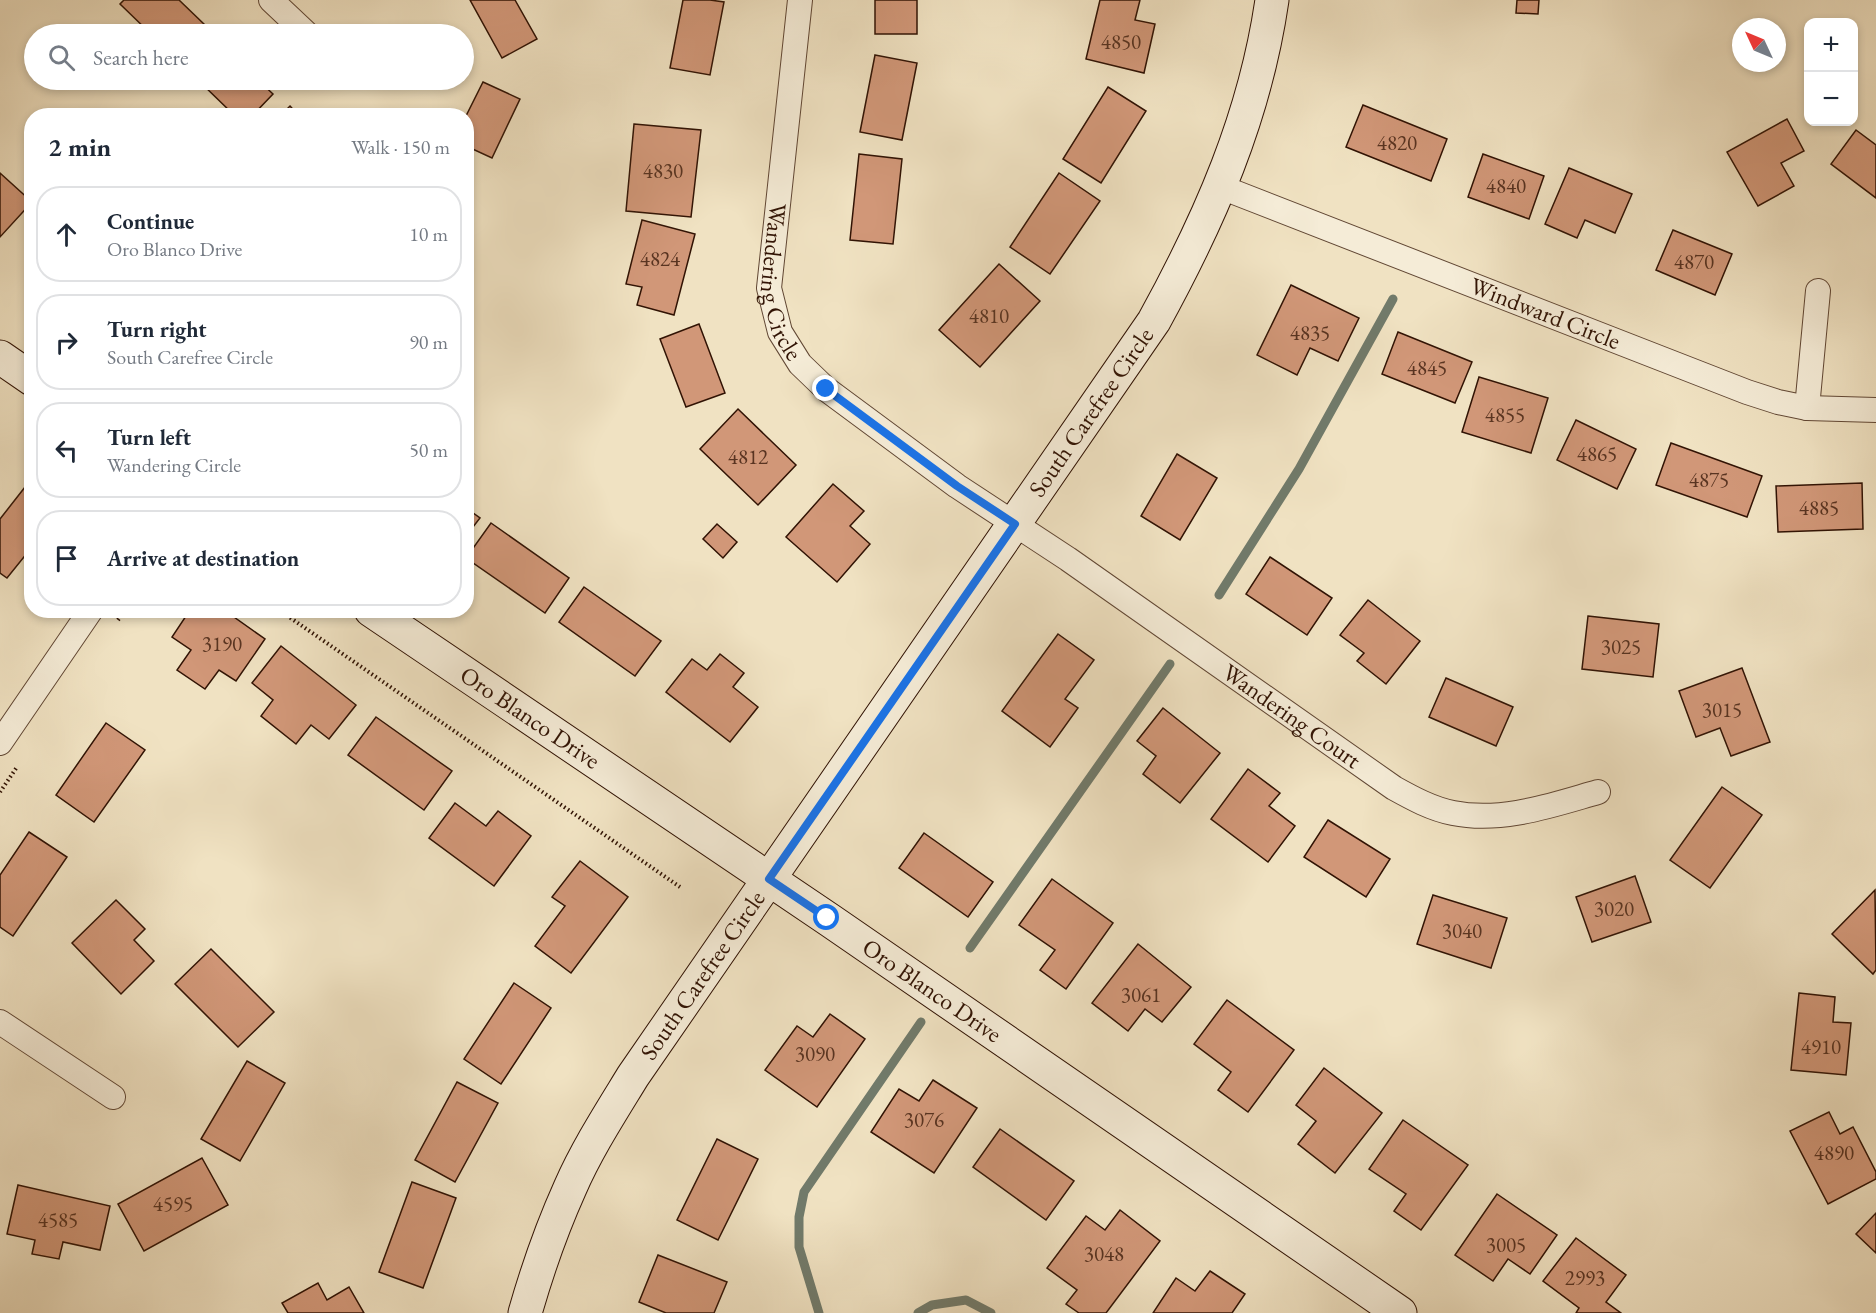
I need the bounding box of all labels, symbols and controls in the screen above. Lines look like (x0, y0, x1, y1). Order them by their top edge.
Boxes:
north arrow (1732, 18, 1786, 72)
map controls (1804, 18, 1858, 126)
button: + (1804, 18, 1858, 72)
search box (24, 24, 474, 90)
house number: 4850 (1101, 28, 1141, 55)
icon: search (45, 41, 78, 74)
text: Search here (93, 43, 188, 72)
button: − (1804, 72, 1858, 126)
house number: 4820 (1377, 129, 1417, 156)
text: 2 min (48, 130, 111, 164)
text: Walk · 150 m (351, 134, 450, 160)
house number: 4830 (643, 157, 683, 184)
house number: 4840 (1486, 172, 1526, 199)
street label: Wandering Circle (754, 202, 810, 366)
text: Continue (107, 207, 194, 236)
icon: ahead (50, 218, 83, 251)
text: 10 m (409, 221, 448, 247)
text: Oro Blanco Drive (107, 236, 242, 262)
house number: 4824 (640, 245, 681, 272)
house number: 4870 (1674, 248, 1714, 275)
street label: Windward Circle (1466, 270, 1625, 356)
house number: 4810 (969, 302, 1009, 329)
text: Turn right (107, 315, 206, 344)
house number: 4835 (1290, 319, 1330, 346)
street label: South Carefree Circle (1021, 321, 1160, 503)
icon: right (50, 326, 83, 359)
text: 90 m (409, 329, 448, 355)
text: South Carefree Circle (107, 344, 273, 370)
house number: 4845 (1407, 354, 1447, 381)
route end (812, 375, 838, 401)
house number: 4855 (1485, 401, 1525, 428)
text: Turn left (107, 423, 191, 452)
icon: left (50, 434, 83, 467)
text: 50 m (409, 437, 448, 463)
house number: 4865 (1577, 440, 1617, 467)
house number: 4812 (728, 443, 768, 470)
text: Wandering Circle (107, 452, 241, 478)
house number: 4875 (1689, 466, 1729, 493)
house number: 4885 (1799, 494, 1839, 521)
icon: arrive (50, 542, 83, 575)
text: Arrive at destination (107, 544, 299, 573)
house number: 3190 (202, 630, 242, 657)
house number: 3025 (1601, 633, 1641, 660)
street label: Wandering Court (1217, 656, 1368, 775)
street label: Oro Blanco Drive (454, 659, 606, 775)
house number: 3015 (1702, 696, 1742, 723)
street label: South Carefree Circle (633, 884, 771, 1066)
house number: 3020 (1594, 895, 1634, 922)
route start (813, 904, 839, 930)
house number: 3040 (1442, 917, 1482, 944)
street label: Oro Blanco Drive (857, 931, 1008, 1049)
house number: 3061 (1121, 981, 1161, 1008)
house number: 4910 (1801, 1033, 1841, 1060)
house number: 3090 (795, 1040, 835, 1067)
house number: 3076 (904, 1106, 944, 1133)
house number: 4890 (1814, 1139, 1854, 1166)
house number: 4595 (153, 1190, 193, 1217)
house number: 4585 (38, 1206, 78, 1233)
house number: 3005 (1486, 1231, 1526, 1258)
house number: 3048 (1084, 1240, 1124, 1267)
house number: 2993 (1565, 1264, 1605, 1291)

